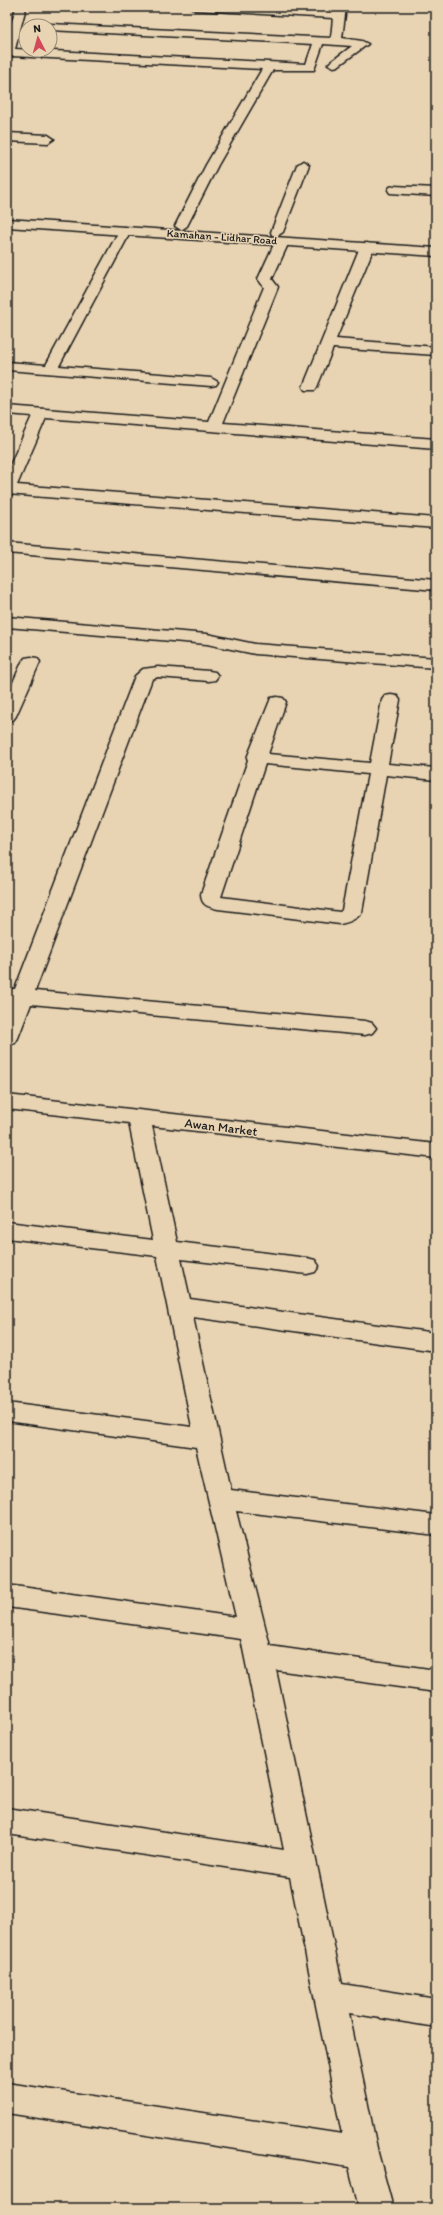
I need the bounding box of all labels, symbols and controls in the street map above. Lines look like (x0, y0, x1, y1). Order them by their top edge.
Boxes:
north arrow (18, 18, 58, 58)
text: N (33, 22, 41, 35)
street label: Kamahan - Lidhar Road (166, 227, 278, 247)
street label: Awan Market (184, 1115, 258, 1139)

